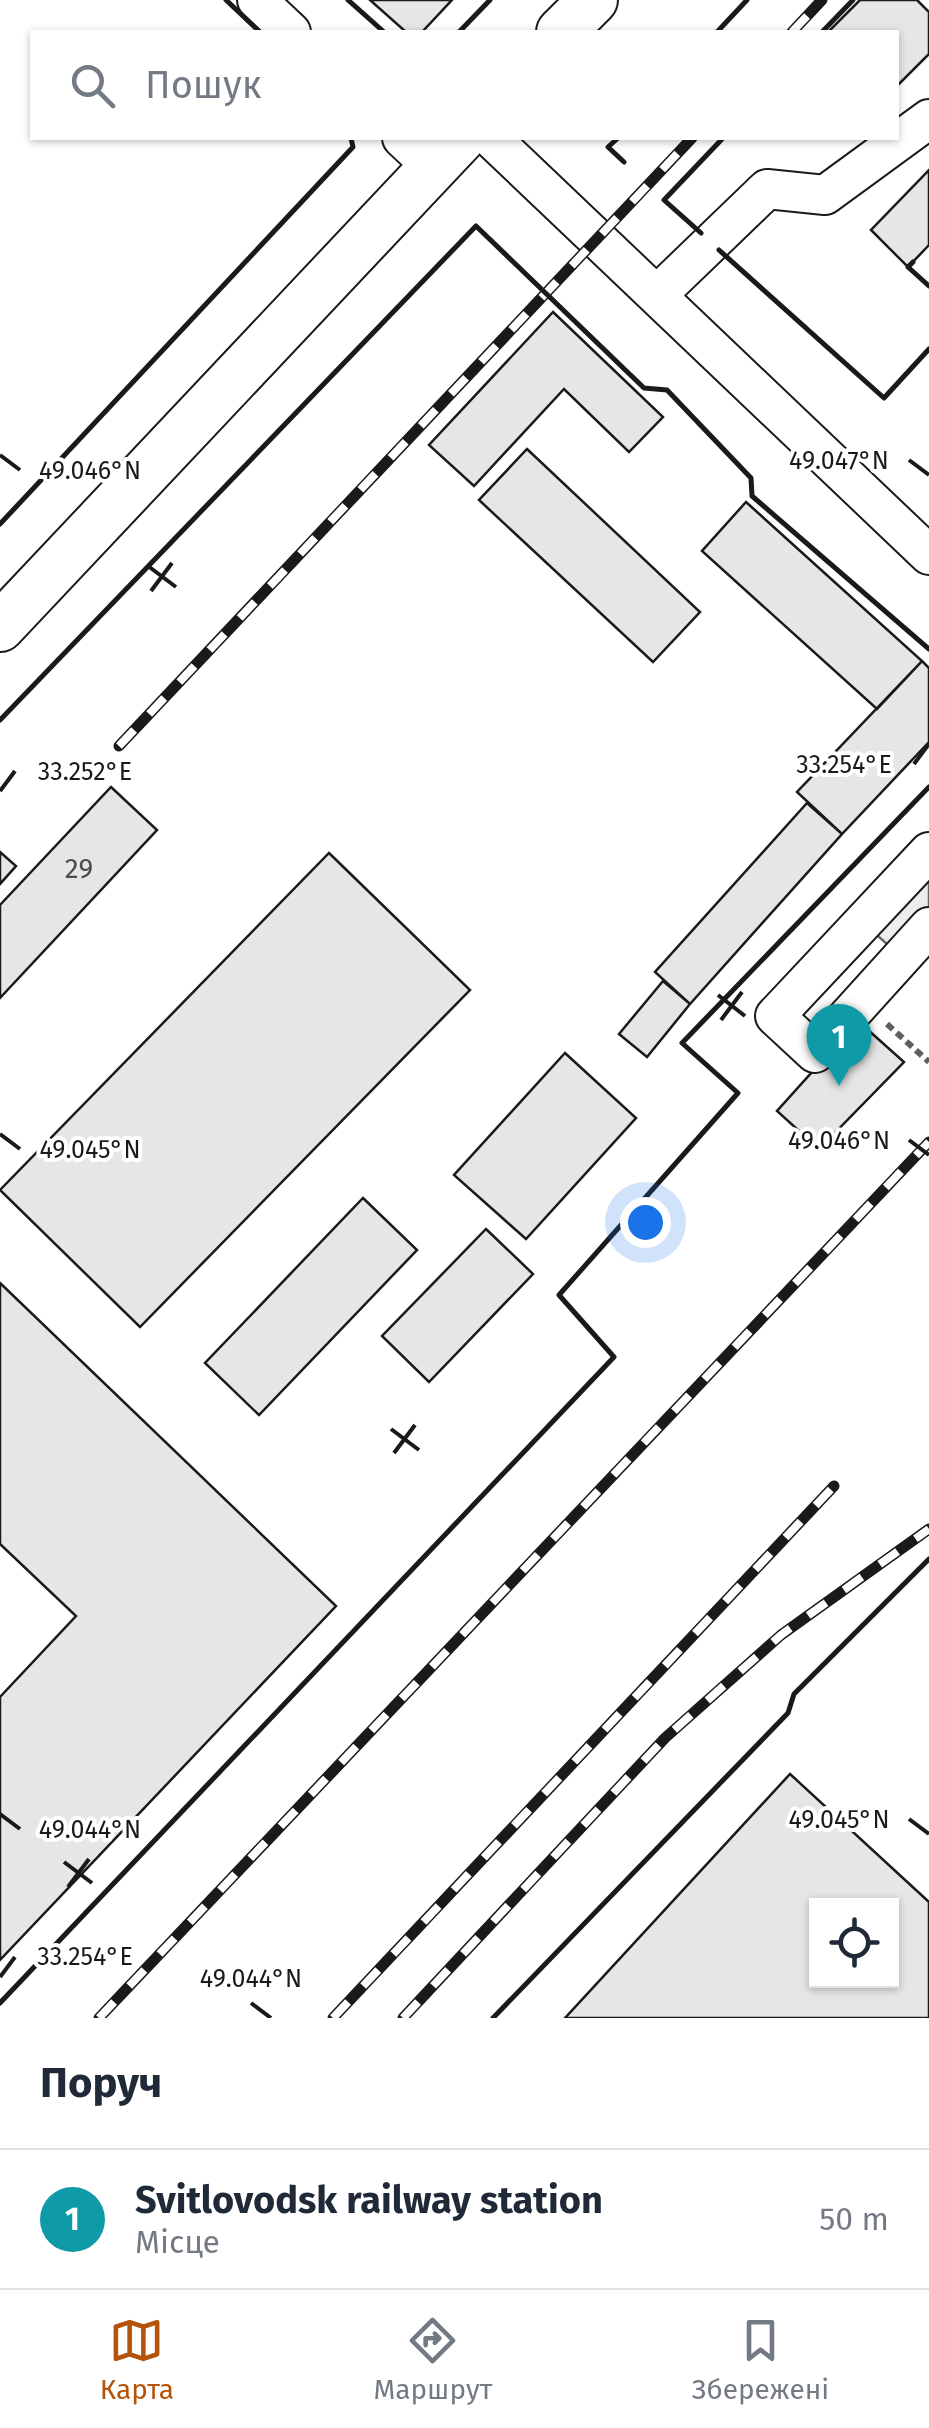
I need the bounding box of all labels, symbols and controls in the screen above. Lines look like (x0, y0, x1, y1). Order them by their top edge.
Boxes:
search box (30, 30, 899, 140)
icon: search (65, 58, 120, 113)
text: Пошук (145, 62, 262, 108)
text: 49.047°N (789, 446, 889, 476)
text: 49.046°N (39, 456, 141, 486)
text: 33.254°E (796, 750, 892, 780)
text: 33.252°E (38, 757, 132, 787)
house number: 29 (65, 852, 93, 885)
pin: 1 (806, 1004, 872, 1086)
text: 49.046°N (788, 1126, 890, 1156)
text: 49.045°N (39, 1135, 141, 1165)
your location (620, 1197, 671, 1248)
text: 49.045°N (788, 1805, 890, 1835)
text: 49.044°N (39, 1815, 141, 1845)
map controls (809, 1898, 899, 1988)
button: locate (809, 1898, 899, 1988)
text: 33.254°E (37, 1942, 133, 1972)
text: 49.044°N (200, 1964, 302, 1994)
text: Поруч (40, 2058, 162, 2108)
text: Svitlovodsk railway station (135, 2177, 603, 2223)
text: 1 (65, 2200, 80, 2238)
text: 50 m (819, 2200, 889, 2238)
text: Місце (135, 2223, 220, 2261)
tab: Карта (100, 2313, 174, 2406)
tab: Маршрут (373, 2313, 492, 2406)
tab: Збережені (692, 2313, 829, 2406)

